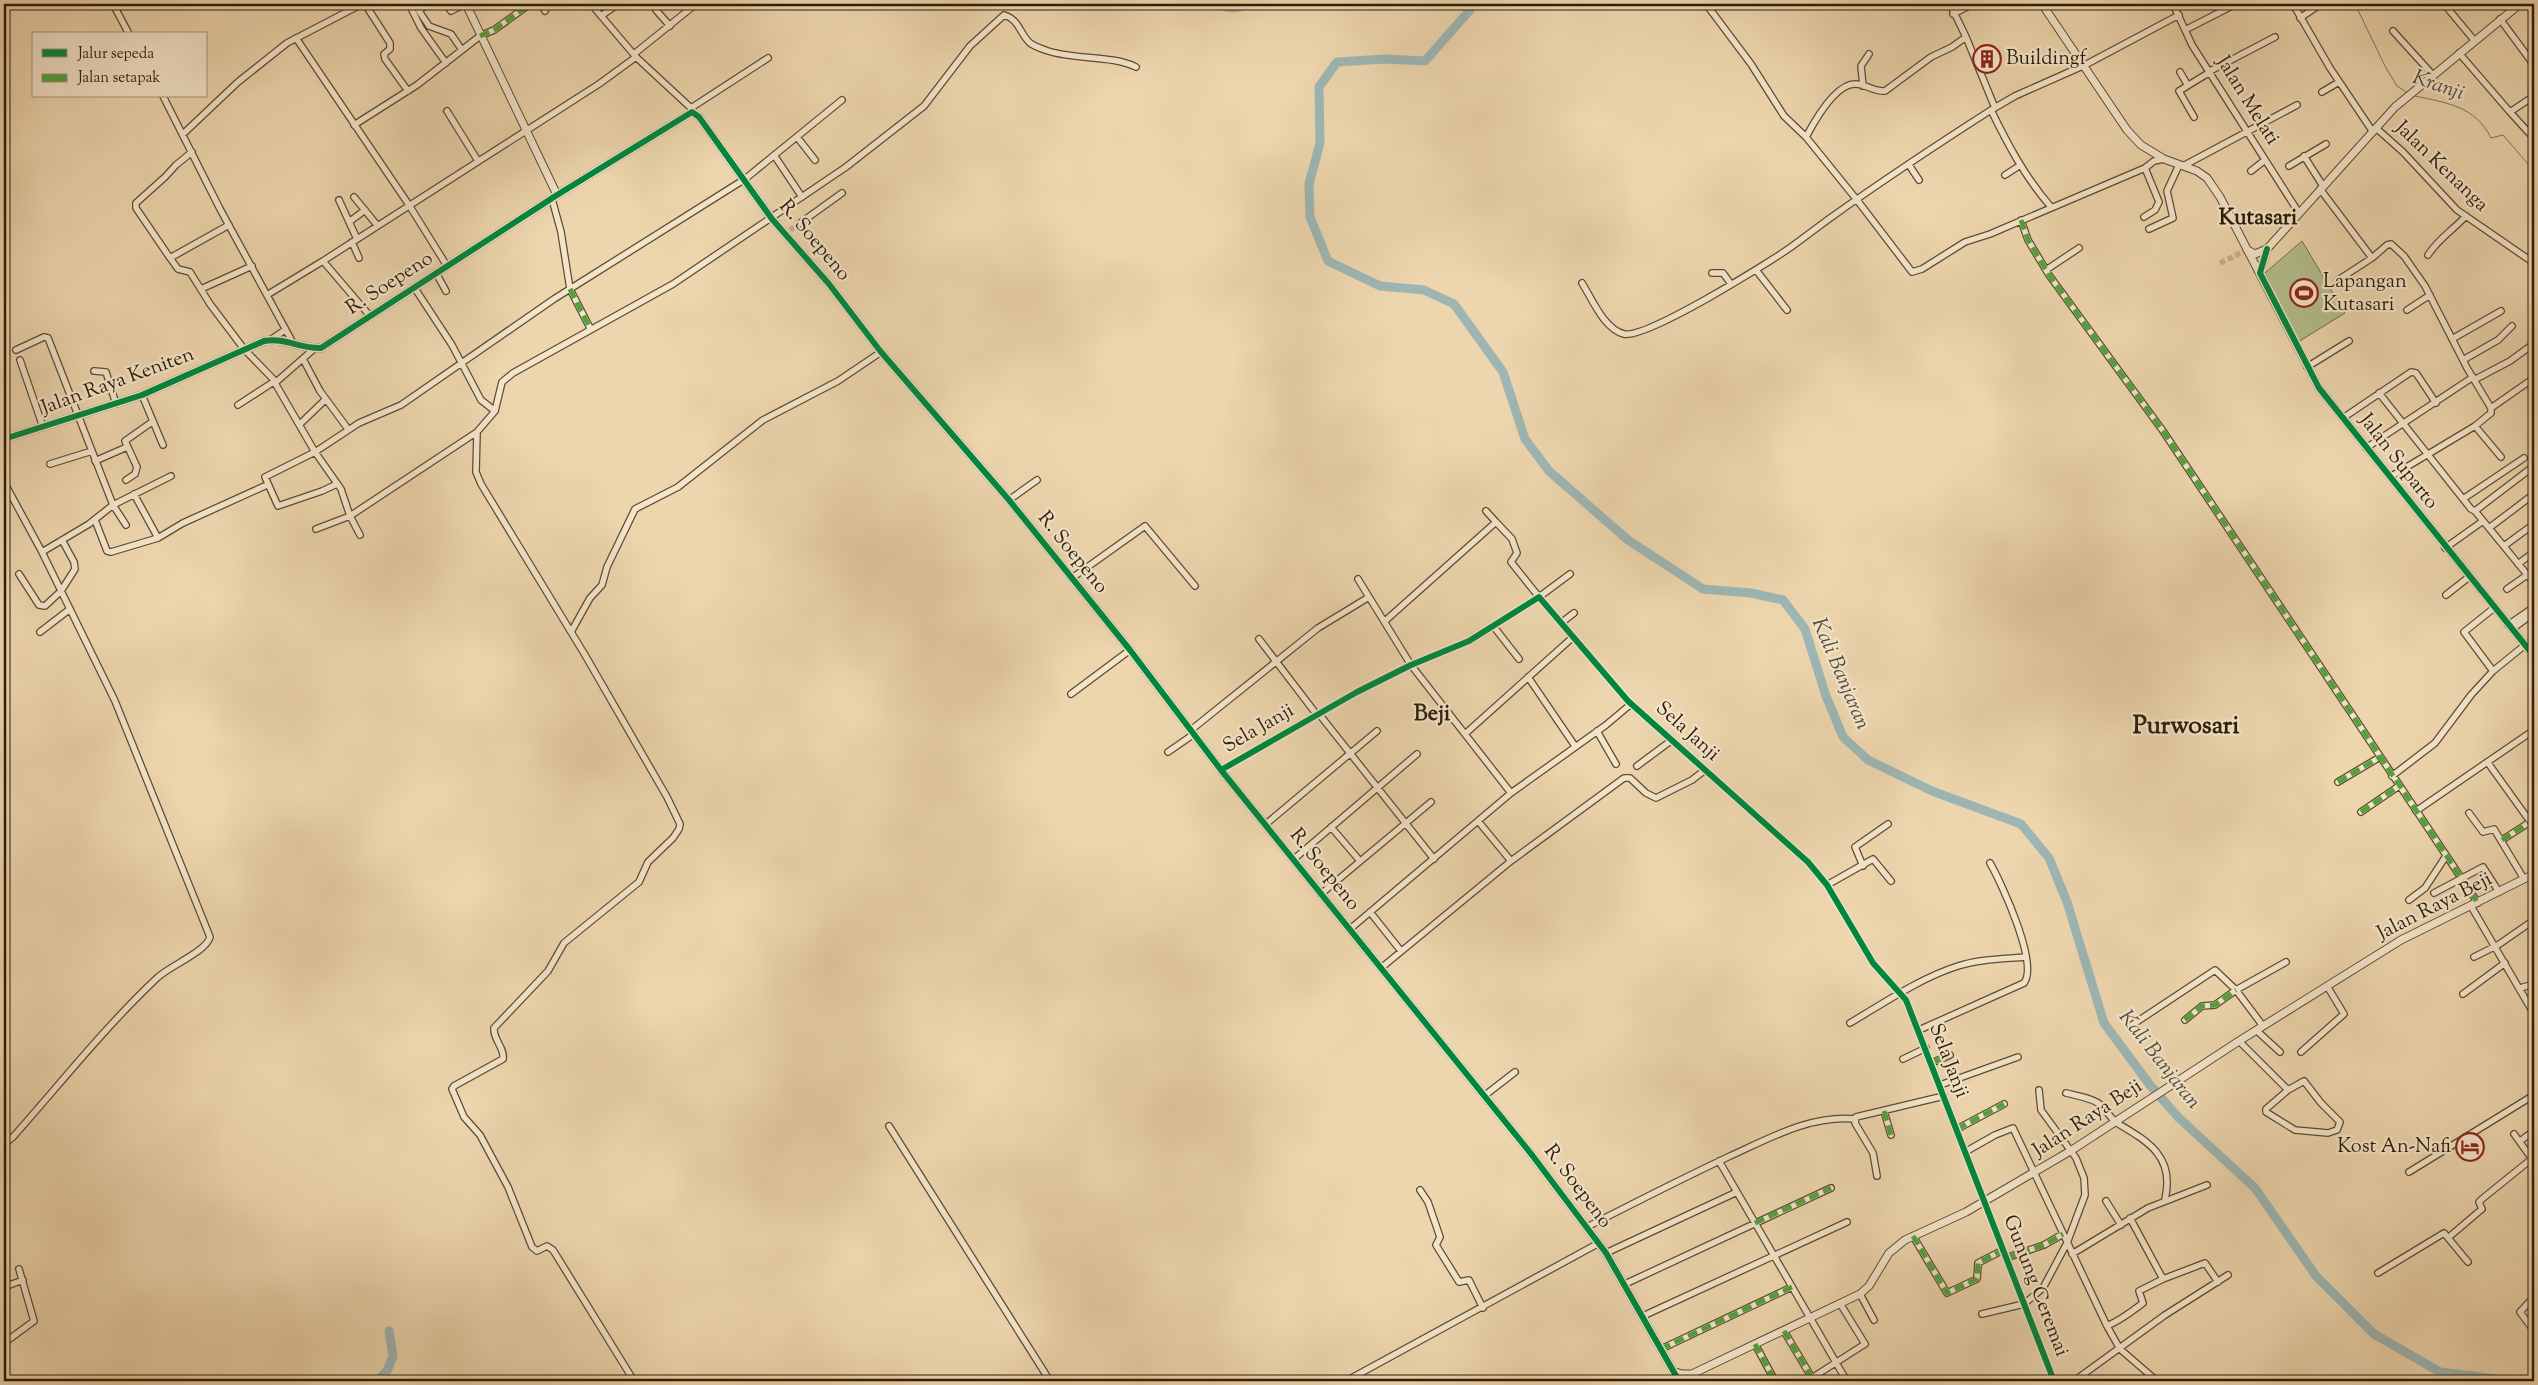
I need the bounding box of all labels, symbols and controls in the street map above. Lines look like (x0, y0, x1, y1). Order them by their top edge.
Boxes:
legend (32, 32, 208, 98)
text: Jalur sepeda (77, 44, 154, 65)
building icon: Buildingf (1972, 44, 2002, 74)
place label: Buildingf (2006, 45, 2088, 74)
street label: Jalan Melati (2208, 50, 2286, 151)
water label: Kranji (2408, 63, 2468, 109)
text: Jalan setapak (77, 68, 161, 89)
street label: Jalan Kenanga (2387, 114, 2494, 219)
street label: R. Soepeno (771, 194, 857, 288)
district label: Kutasari (2219, 203, 2298, 235)
street label: R. Soepeno (341, 245, 439, 323)
place label: Lapangan Kutasari (2323, 268, 2407, 320)
sports icon: Lapangan Kutasari (2289, 278, 2319, 308)
street label: Jalan Raya Keniten (36, 341, 199, 423)
street label: Jalan Suparto (2351, 407, 2445, 516)
street label: R. Soepeno (1030, 506, 1114, 600)
water label: Kali Banjaran (1803, 613, 1877, 735)
street label: Sela Janji (1648, 695, 1726, 769)
street label: Sela Janji (1218, 697, 1300, 761)
district label: Beji (1414, 699, 1451, 731)
district label: Purwosari (2133, 709, 2239, 745)
street label: R. Soepeno (1282, 823, 1366, 917)
street label: Jalan Raya Beji (2372, 865, 2498, 949)
water label: Kali Banjaran (2111, 1004, 2207, 1116)
street label: Sela Janji (1920, 1019, 1976, 1103)
street label: Jalan Raya Beji (2027, 1072, 2149, 1166)
hotel icon: Kost An-Nafi (2455, 1132, 2485, 1162)
place label: Kost An-Nafi (2337, 1133, 2451, 1162)
street label: R. Soepeno (1536, 1139, 1618, 1235)
street label: Gunung Ceremai (1995, 1211, 2075, 1361)

